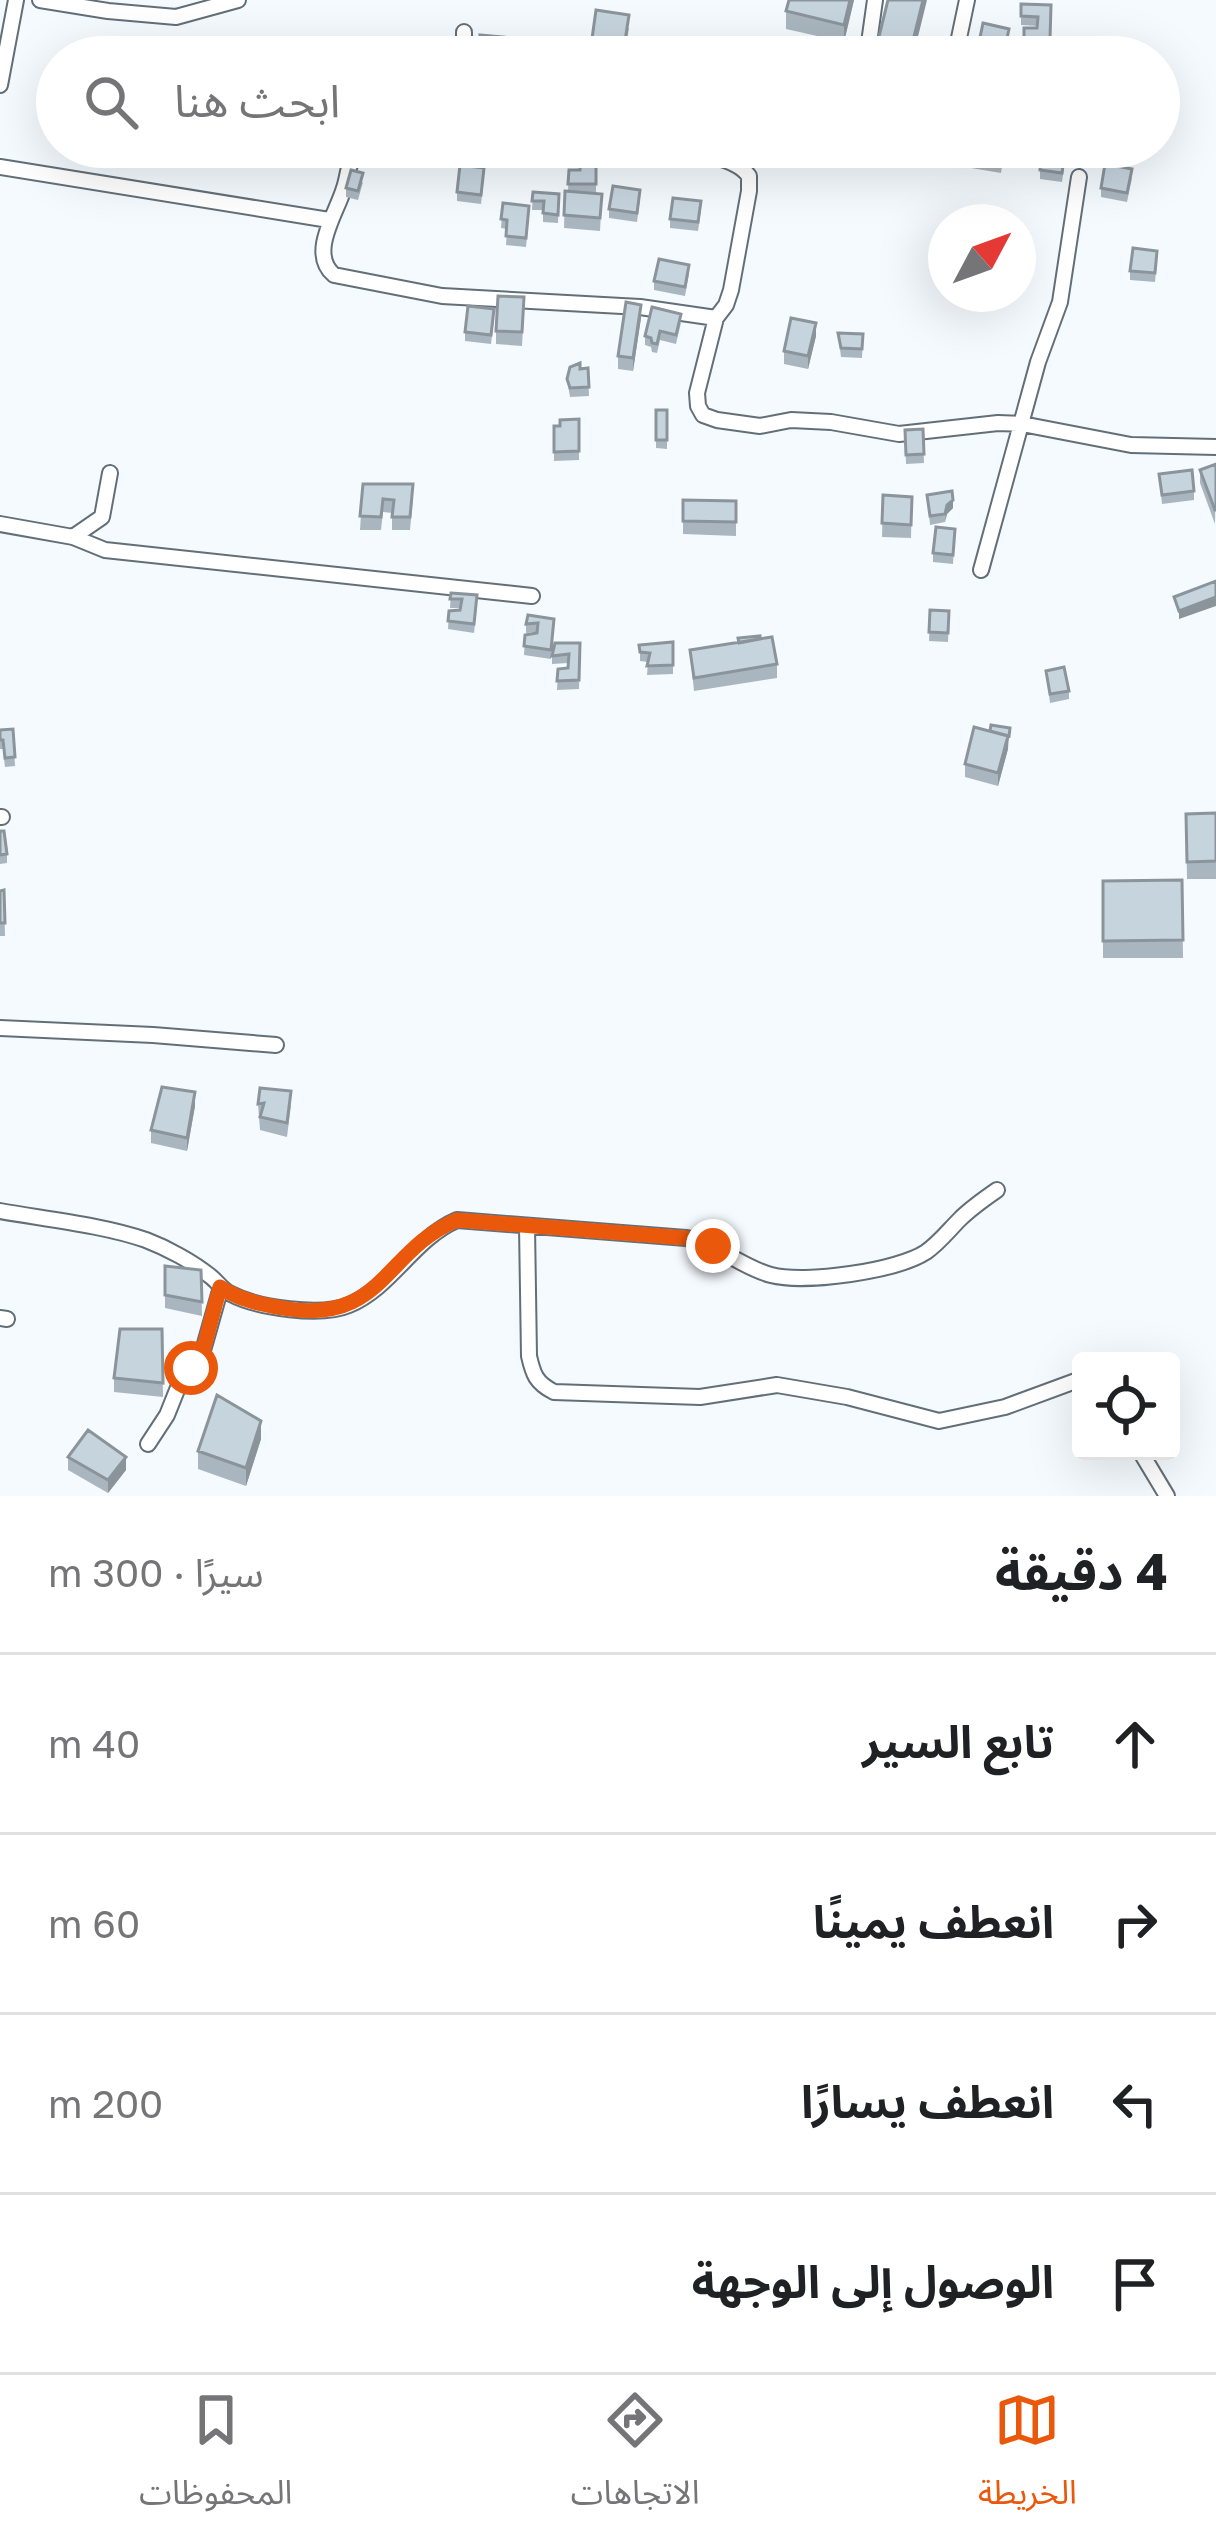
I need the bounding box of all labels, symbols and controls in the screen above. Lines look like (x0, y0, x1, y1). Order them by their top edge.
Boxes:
search box (36, 36, 1180, 168)
icon: search (78, 69, 144, 135)
text: ابحث هنا (174, 73, 340, 127)
north arrow (928, 204, 1036, 312)
route end (686, 1219, 740, 1273)
route start (164, 1341, 218, 1395)
map controls (1072, 1352, 1180, 1460)
button: locate (1072, 1352, 1180, 1460)
text: 4 دقيقة (995, 1540, 1168, 1601)
text: سيرًا · 300 m (48, 1549, 264, 1596)
icon: ahead (1102, 1711, 1168, 1777)
text: تابع السير (862, 1714, 1054, 1768)
text: 40 m (48, 1720, 140, 1767)
icon: right (1102, 1891, 1168, 1957)
text: انعطف يمينًا (813, 1894, 1054, 1948)
text: 60 m (48, 1900, 140, 1947)
icon: left (1102, 2071, 1168, 2137)
text: انعطف يسارًا (801, 2074, 1054, 2128)
text: 200 m (48, 2080, 163, 2127)
icon: arrive (1102, 2251, 1168, 2317)
text: الوصول إلى الوجهة (692, 2254, 1054, 2308)
tab: المحفوظات (139, 2387, 292, 2528)
tab: الاتجاهات (571, 2387, 700, 2528)
tab: الخريطة (978, 2387, 1077, 2528)

